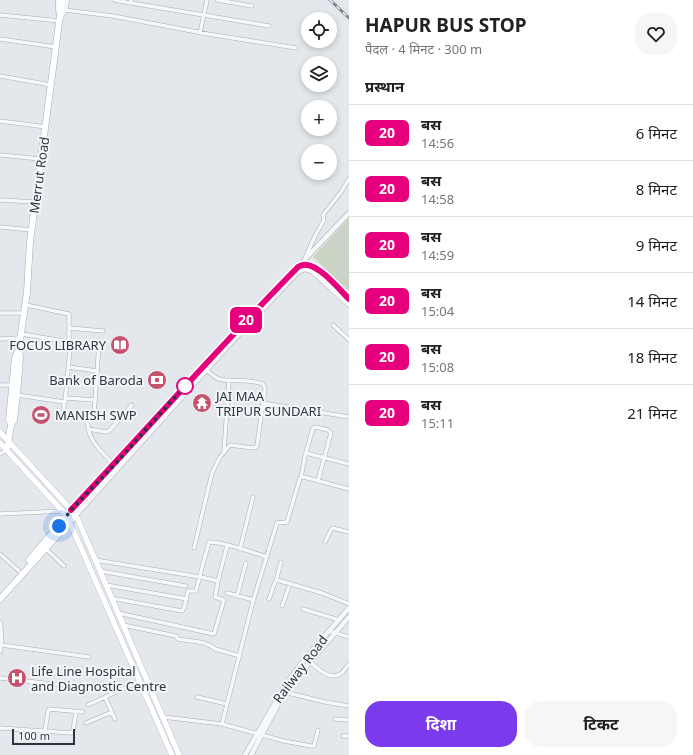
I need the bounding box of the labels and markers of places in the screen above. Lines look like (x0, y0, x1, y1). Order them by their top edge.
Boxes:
library icon: FOCUS LIBRARY (109, 334, 131, 356)
place label: FOCUS LIBRARY (9, 336, 107, 354)
bank icon: Bank of Baroda (146, 369, 168, 391)
place label: Bank of Baroda (49, 371, 143, 389)
unlabelled marker (176, 377, 194, 395)
place label: JAI MAA TRIPUR SUNDARI (214, 387, 321, 420)
temple icon: JAI MAA TRIPUR SUNDARI (191, 392, 213, 414)
sports icon: MANISH SWP (30, 404, 52, 426)
place label: MANISH SWP (55, 406, 137, 424)
place label: Life Line Hospital and Diagnostic Centre (31, 662, 166, 695)
hospital icon: Life Line Hospital and Diagnostic Centre (6, 667, 28, 689)

